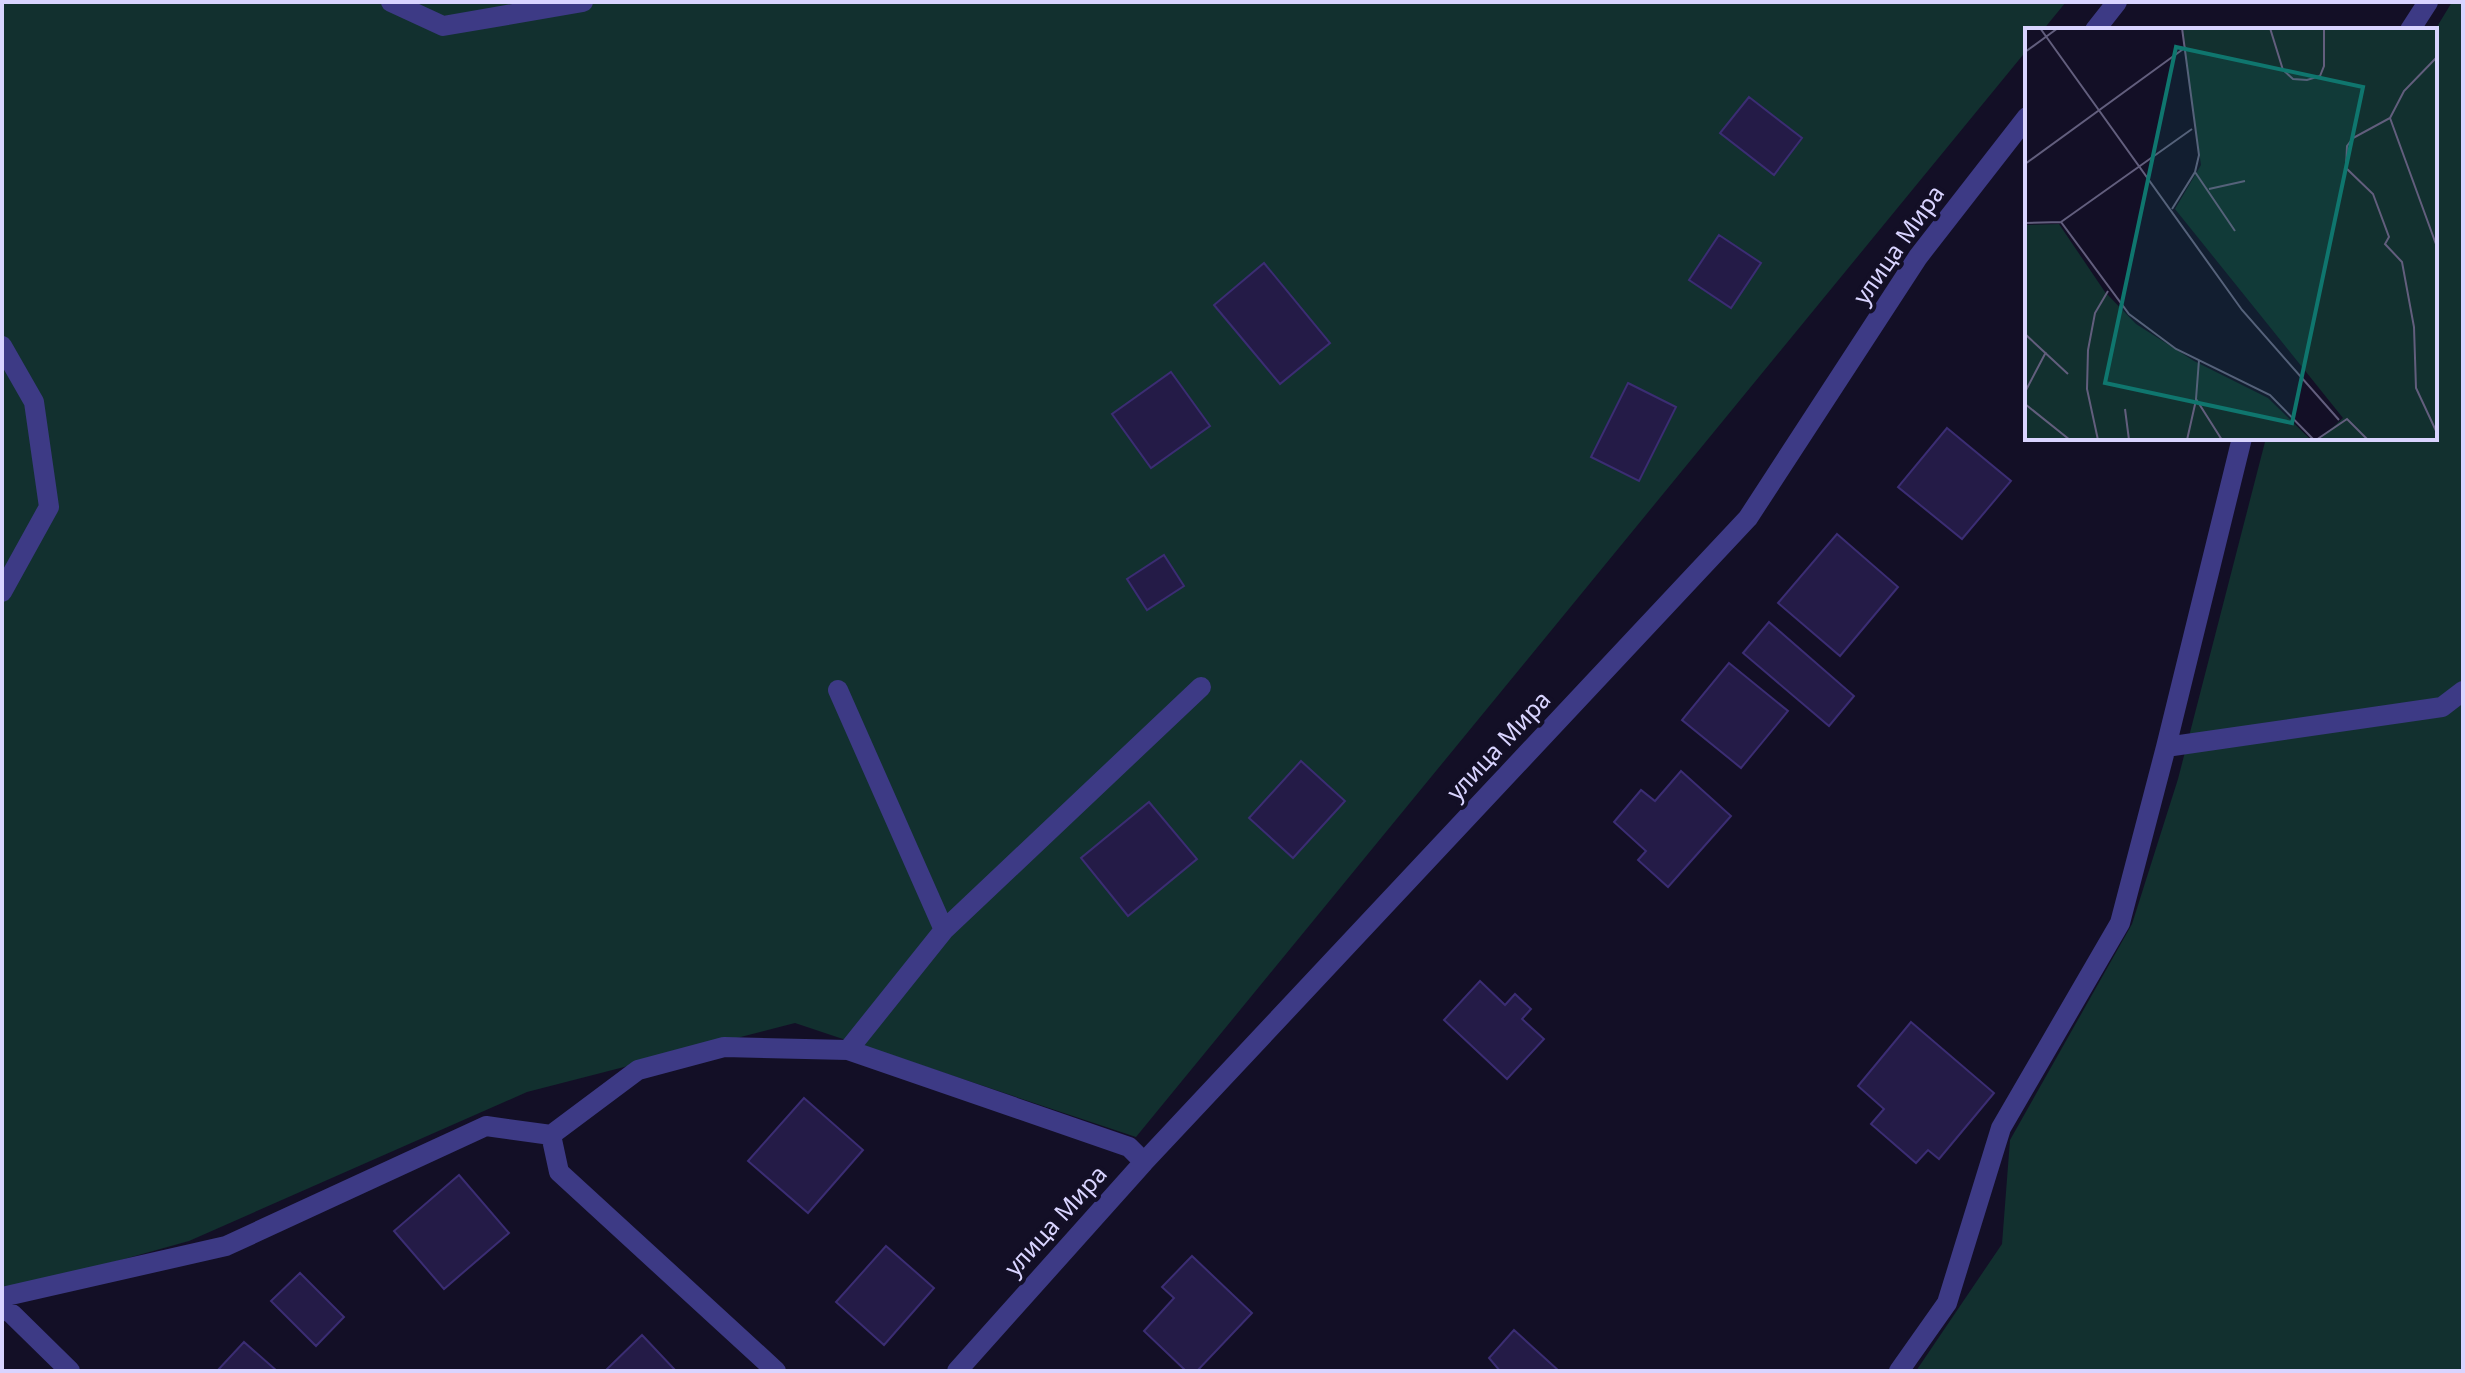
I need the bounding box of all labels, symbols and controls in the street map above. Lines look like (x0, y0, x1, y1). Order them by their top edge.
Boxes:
inset map (2025, 28, 2437, 440)
street label: улица Мира (1844, 178, 1951, 310)
street label: улица Мира (1438, 683, 1557, 807)
street label: улица Мира (996, 1157, 1114, 1283)

